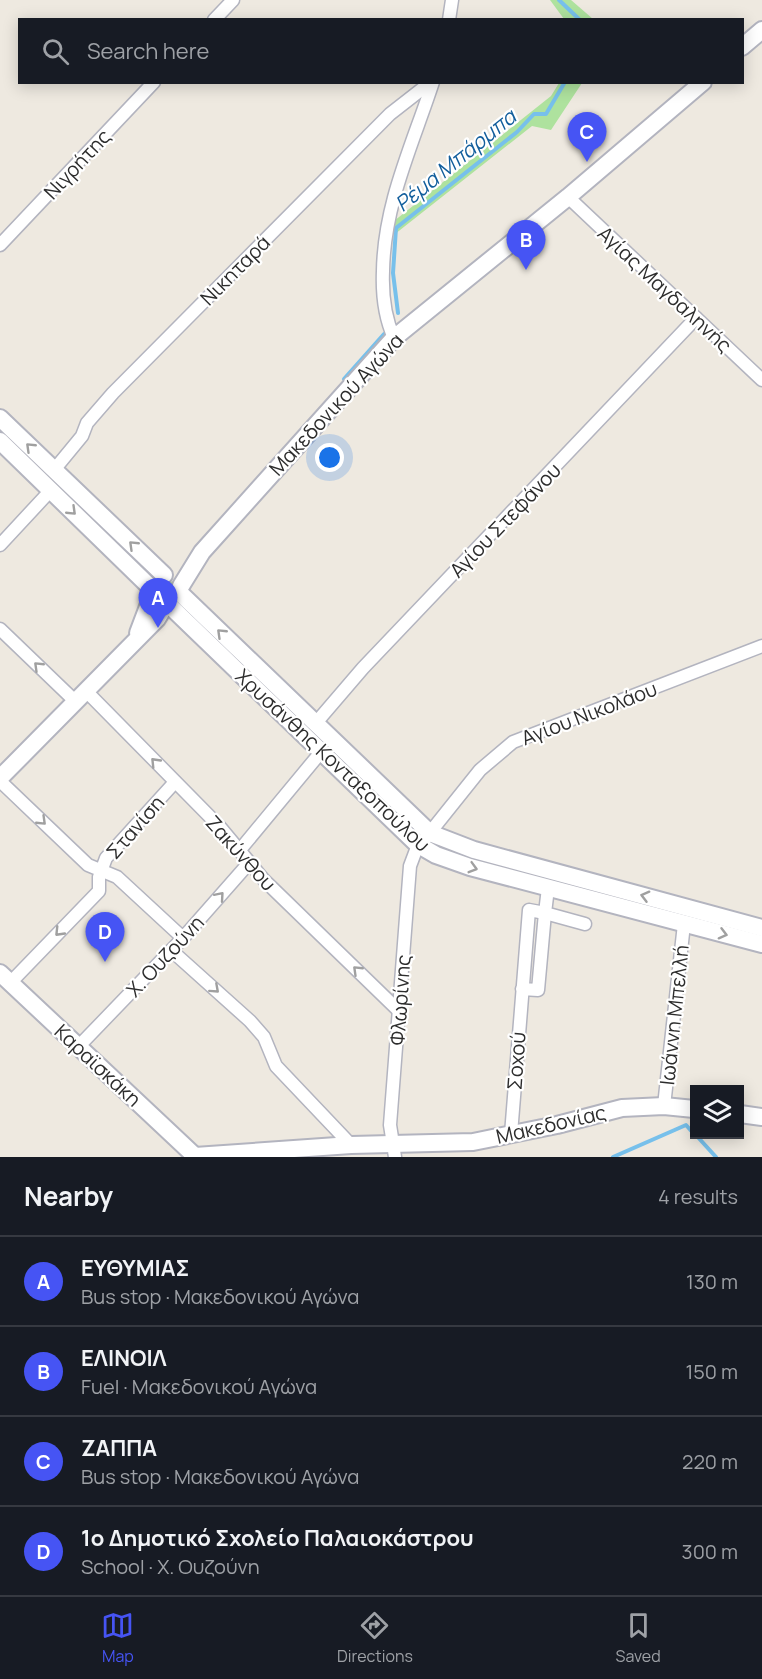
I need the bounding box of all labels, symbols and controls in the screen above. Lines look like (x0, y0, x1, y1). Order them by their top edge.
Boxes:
search box (18, 18, 744, 84)
icon: search (39, 35, 72, 68)
text: Search here (87, 36, 209, 66)
water label: Ρέμα Μπάρμπα (389, 101, 523, 217)
pin: C (568, 112, 606, 162)
street label: Νιγρήτης (38, 123, 116, 205)
pin: B (506, 220, 546, 270)
street label: Αγίας Μαγδαληνής (592, 220, 738, 358)
street label: Νικηταρά (194, 229, 276, 311)
street label: Μακεδονικού Αγώνα (263, 327, 409, 481)
one-way arrow (26, 443, 37, 454)
your location (315, 443, 344, 472)
street label: Αγίου Στεφάνου (443, 457, 567, 583)
one-way arrow (66, 504, 76, 515)
one-way arrow (130, 542, 141, 553)
pin: A (138, 578, 178, 628)
one-way arrow (218, 629, 228, 640)
one-way arrow (34, 662, 45, 673)
street label: Χρυσάνθης Κονταξοπούλου (230, 663, 436, 857)
street label: Αγίου Νικολάου (517, 675, 661, 751)
one-way arrow (152, 759, 163, 770)
street label: Στανίση (100, 790, 170, 864)
street label: Ζακύνθου (200, 809, 282, 897)
one-way arrow (36, 814, 46, 825)
one-way arrow (467, 861, 478, 873)
one-way arrow (640, 891, 651, 903)
one-way arrow (213, 893, 224, 903)
street label: Χ. Ουζούνη (120, 909, 210, 1003)
pin: D (86, 912, 124, 962)
one-way arrow (55, 925, 66, 936)
one-way arrow (717, 927, 728, 939)
street label: Ιωάννη Μπελλή (653, 944, 695, 1086)
street label: Φλωρίνης (383, 954, 417, 1046)
one-way arrow (353, 966, 364, 977)
one-way arrow (208, 982, 219, 993)
street label: Καραϊσκάκη (49, 1018, 147, 1112)
street label: Σοχού (501, 1031, 531, 1091)
map controls (690, 1085, 744, 1139)
button: layers (690, 1085, 744, 1139)
street label: Μακεδονίας (493, 1098, 609, 1150)
text: Nearby (24, 1178, 113, 1214)
text: 4 results (658, 1183, 738, 1210)
text: ΕΥΘΥΜΙΑΣ (81, 1253, 189, 1283)
text: A (37, 1268, 50, 1295)
text: 130 m (686, 1268, 738, 1295)
text: Bus stop · Μακεδονικού Αγώνα (81, 1283, 359, 1310)
text: ΕΛΙΝΟΙΛ (81, 1343, 167, 1373)
text: B (37, 1358, 50, 1385)
text: 150 m (685, 1358, 738, 1385)
text: Fuel · Μακεδονικού Αγώνα (81, 1373, 317, 1400)
text: ΖΑΠΠΑ (81, 1433, 157, 1463)
text: C (36, 1448, 51, 1475)
text: 220 m (682, 1448, 738, 1475)
text: Bus stop · Μακεδονικού Αγώνα (81, 1463, 359, 1490)
text: 1ο Δημοτικό Σχολείο Παλαιοκάστρου (81, 1523, 474, 1553)
text: D (36, 1538, 51, 1565)
text: 300 m (682, 1538, 738, 1565)
text: School · Χ. Ουζούνη (81, 1553, 260, 1580)
tab: Map (101, 1609, 134, 1667)
tab: Directions (337, 1609, 413, 1667)
tab: Saved (616, 1609, 661, 1667)

